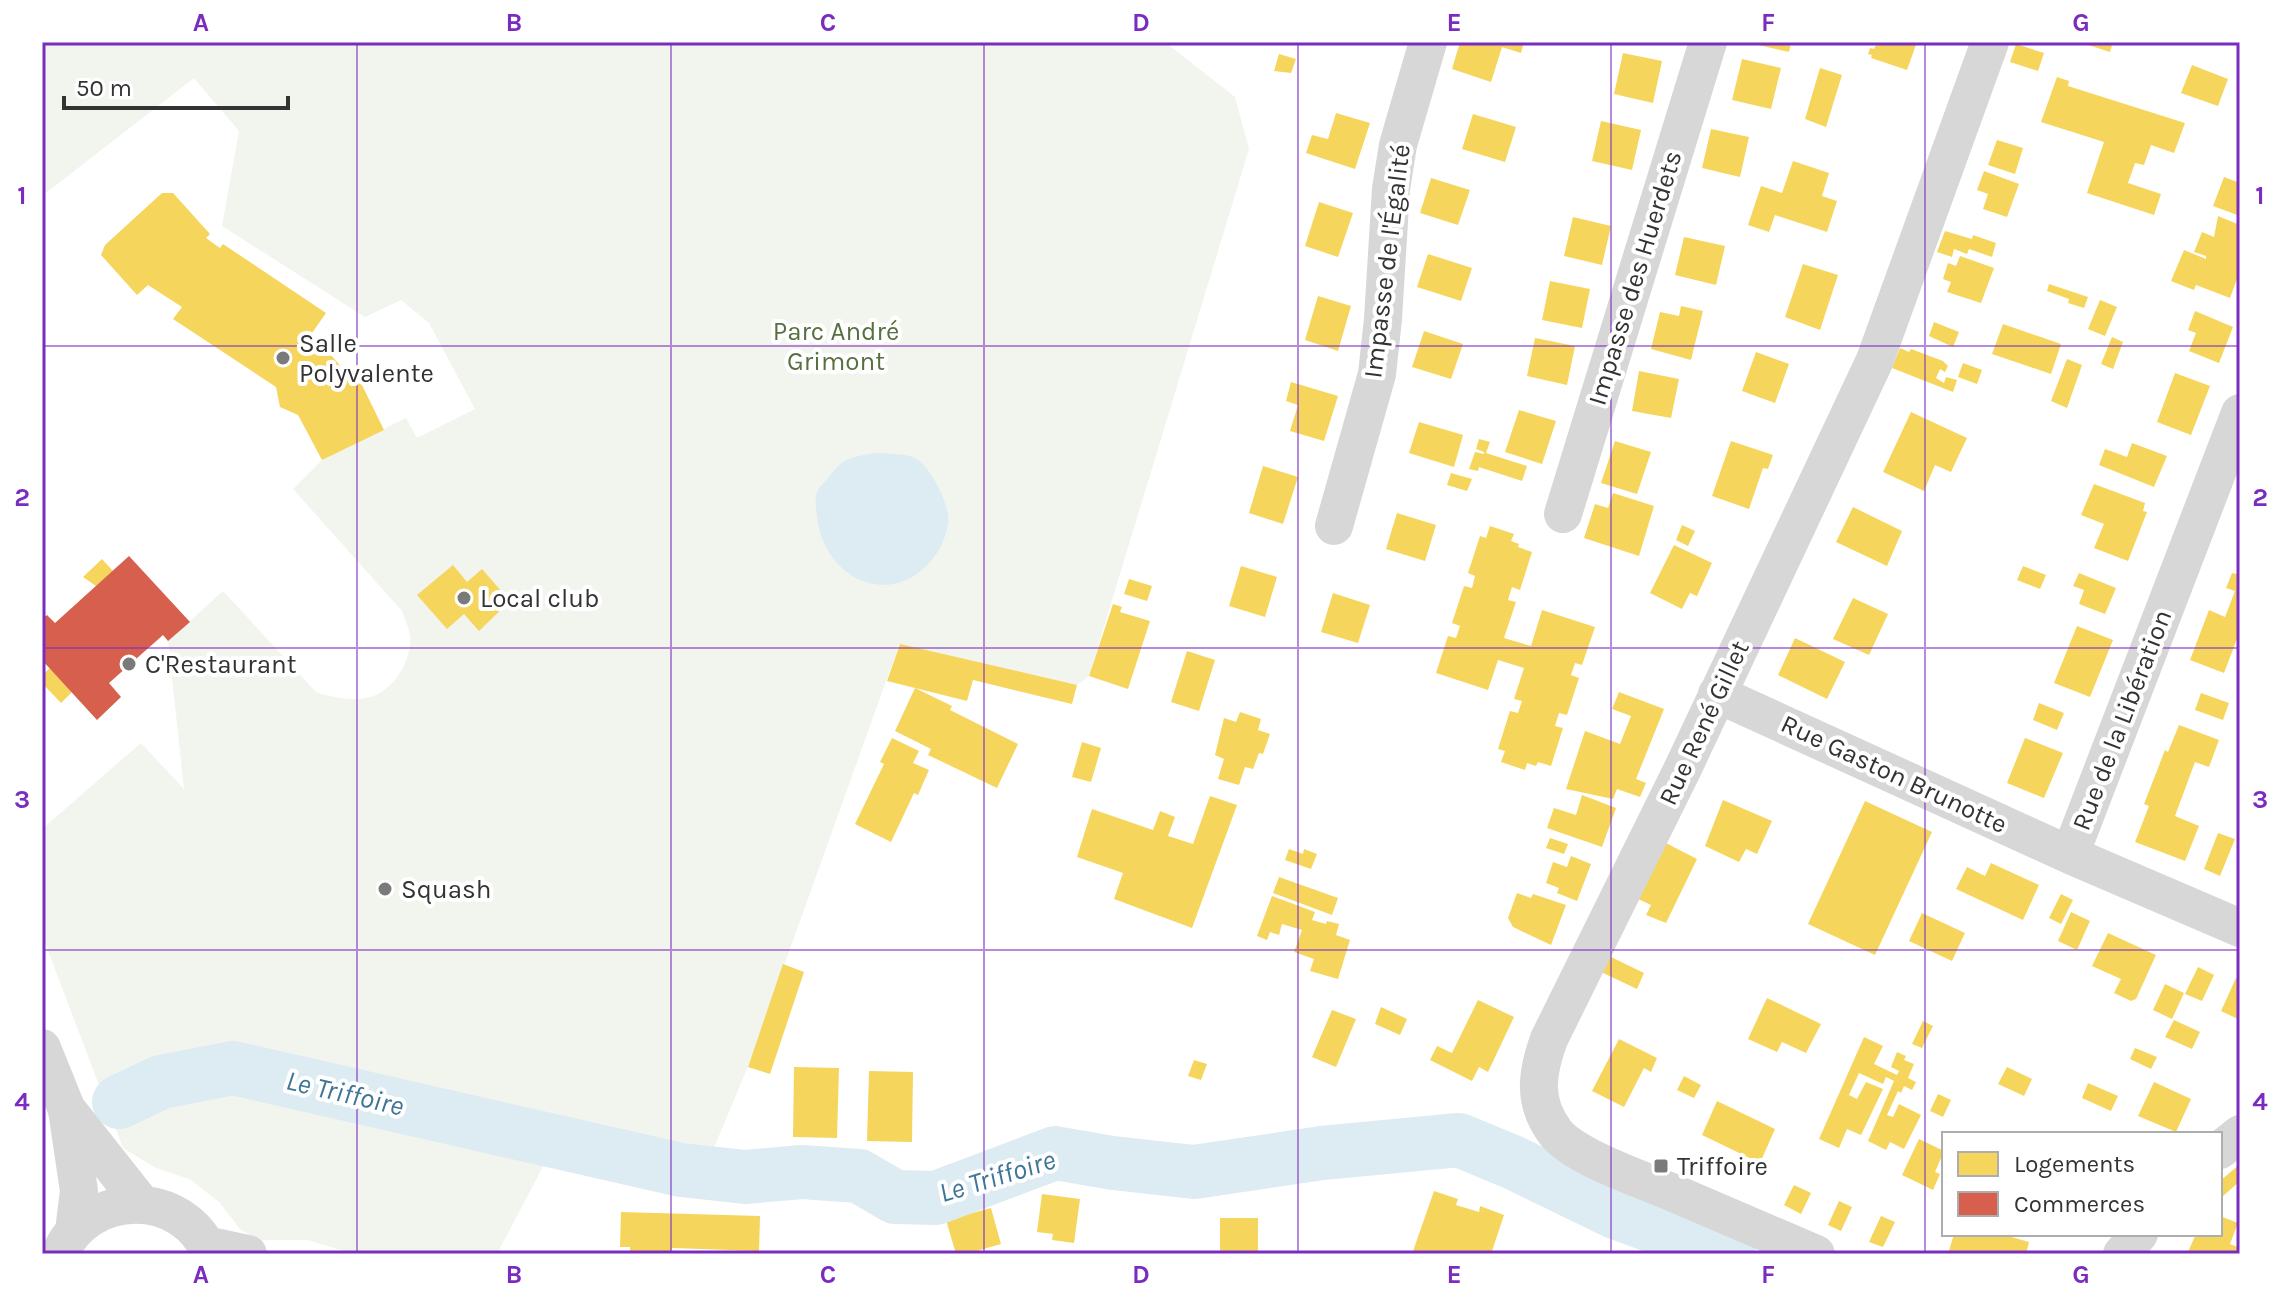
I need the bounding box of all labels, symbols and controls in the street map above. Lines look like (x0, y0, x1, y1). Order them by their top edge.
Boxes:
text: A (193, 7, 209, 38)
text: B (506, 7, 522, 38)
text: C (820, 7, 836, 38)
text: D (1132, 7, 1150, 38)
text: E (1446, 7, 1462, 38)
text: F (1761, 7, 1775, 38)
text: G (2072, 7, 2090, 38)
scale bar (64, 60, 288, 110)
text: 50 m (76, 74, 132, 102)
street label: Impasse de l'Égalité (1356, 142, 1417, 380)
street label: Impasse des Huerdets (1581, 147, 1689, 409)
text: 1 (17, 180, 27, 211)
text: 1 (2255, 180, 2265, 211)
park label: Parc André Grimont (773, 316, 899, 377)
place label: Salle Polyvalente (299, 328, 434, 389)
marker: Salle Polyvalente (274, 349, 292, 367)
text: 2 (14, 482, 30, 513)
text: 2 (2252, 482, 2268, 513)
place label: Local club (480, 583, 599, 614)
marker: Local club (455, 589, 473, 607)
street label: Rue de la Libération (2066, 605, 2178, 835)
street label: Rue René Gillet (1652, 636, 1756, 810)
place label: C'Restaurant (145, 649, 297, 680)
marker: C'Restaurant (120, 655, 138, 673)
street label: Rue Gaston Brunotte (1776, 708, 2012, 840)
text: 3 (14, 784, 30, 815)
text: 3 (2252, 784, 2268, 815)
place label: Squash (401, 874, 491, 905)
marker: Squash (376, 880, 394, 898)
water label: Le Triffoire (283, 1063, 407, 1123)
text: 4 (14, 1086, 30, 1117)
text: 4 (2252, 1086, 2268, 1117)
legend (1942, 1132, 2222, 1236)
water label: Le Triffoire (935, 1143, 1059, 1209)
text: Logements (2014, 1150, 2135, 1178)
place label: Triffoire (1677, 1151, 1768, 1182)
marker: Triffoire (1652, 1157, 1670, 1175)
text: Commerces (2014, 1190, 2145, 1218)
text: A (193, 1259, 209, 1290)
text: B (506, 1259, 522, 1290)
text: C (820, 1259, 836, 1290)
text: D (1132, 1259, 1150, 1290)
text: E (1446, 1259, 1462, 1290)
text: F (1761, 1259, 1775, 1290)
text: G (2072, 1259, 2090, 1290)

